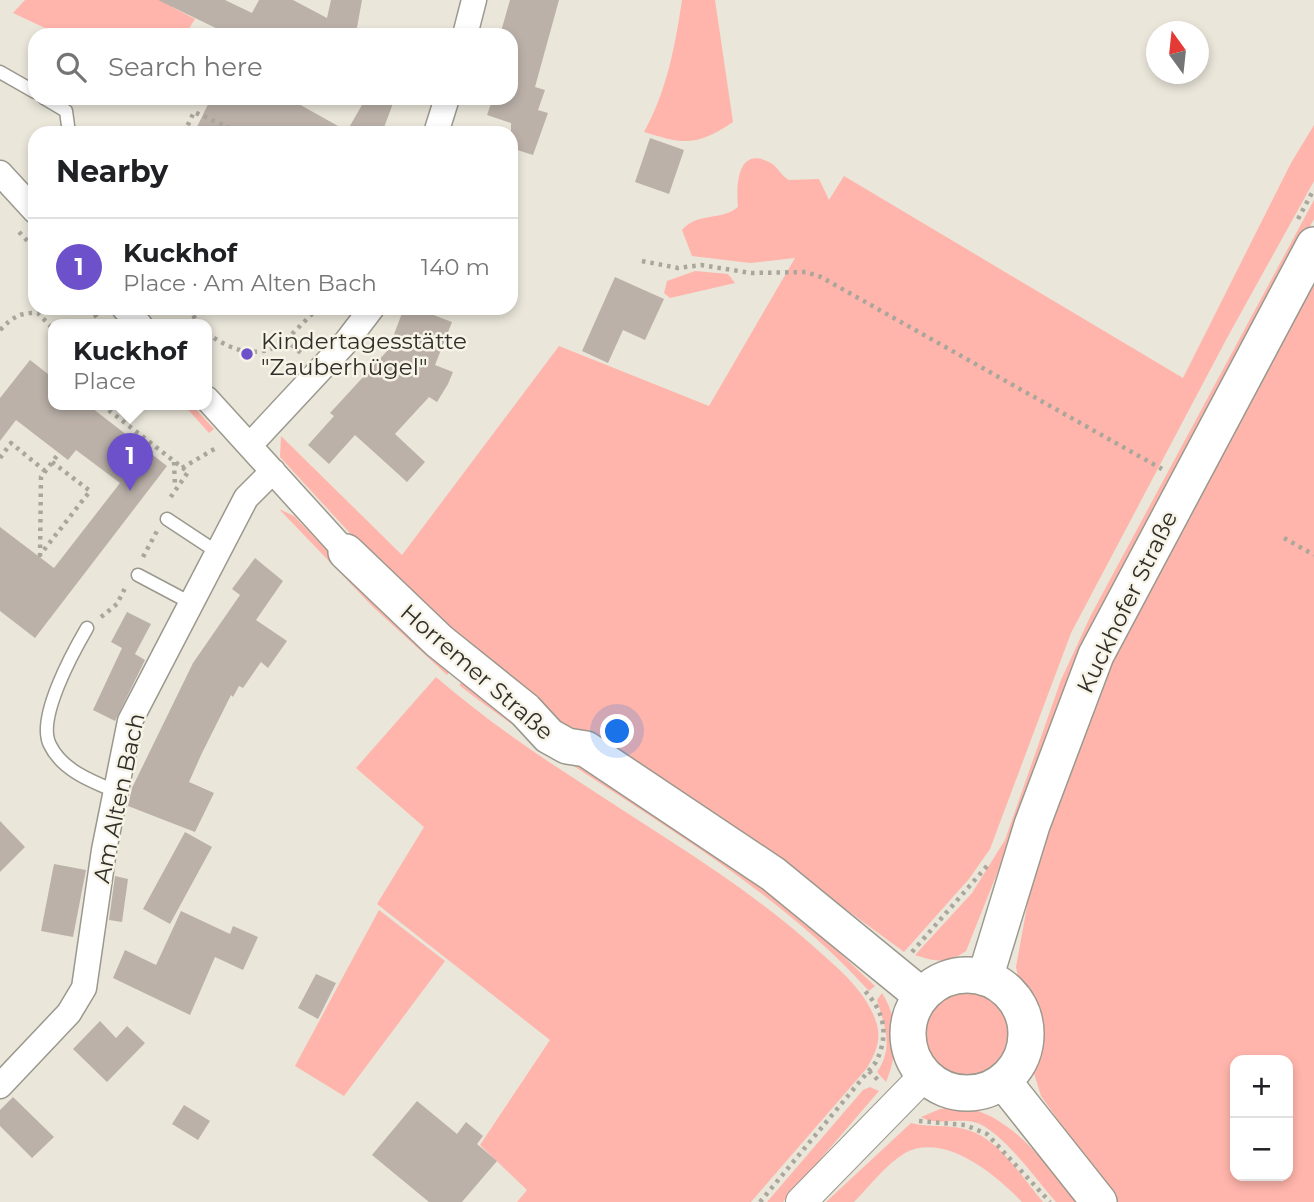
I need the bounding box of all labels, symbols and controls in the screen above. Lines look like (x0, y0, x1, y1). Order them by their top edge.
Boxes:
north arrow (1146, 21, 1209, 84)
search box (28, 28, 518, 105)
icon: search (52, 48, 90, 86)
text: Search here (108, 51, 263, 83)
text: Nearby (56, 153, 168, 190)
text: Kuckhof (123, 237, 237, 269)
text: 1 (74, 253, 84, 281)
text: 140 m (421, 253, 490, 281)
text: Place · Am Alten Bach (123, 269, 377, 297)
popup (48, 319, 212, 410)
place label: Kindertagesstätte "Zauberhügel" (261, 327, 467, 381)
text: Kuckhof (73, 335, 187, 367)
marker: Kindertagesstätte "Zauberhügel" (239, 346, 255, 362)
text: Place (73, 367, 136, 395)
pin: 1 (107, 433, 153, 491)
street label: Kuckhofer Straße (1071, 506, 1183, 698)
street label: Horremer Straße (395, 598, 559, 746)
street label: Am Alten Bach (87, 710, 151, 886)
your location (600, 714, 634, 748)
map controls (1230, 1055, 1293, 1181)
button: + (1230, 1055, 1293, 1118)
button: − (1230, 1118, 1293, 1181)

